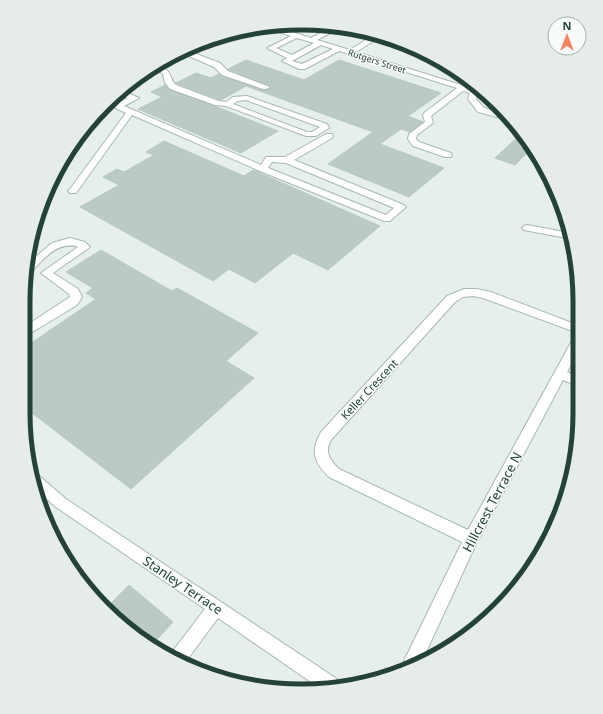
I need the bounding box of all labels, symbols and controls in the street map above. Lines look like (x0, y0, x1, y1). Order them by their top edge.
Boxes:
north arrow (547, 16, 587, 56)
text: N (563, 18, 571, 33)
street label: Rutgers Street (346, 45, 408, 77)
street label: Keller Crescent (337, 356, 401, 422)
street label: Hillcrest Terrace N (458, 449, 526, 555)
street label: Stanley Terrace (140, 552, 226, 618)

